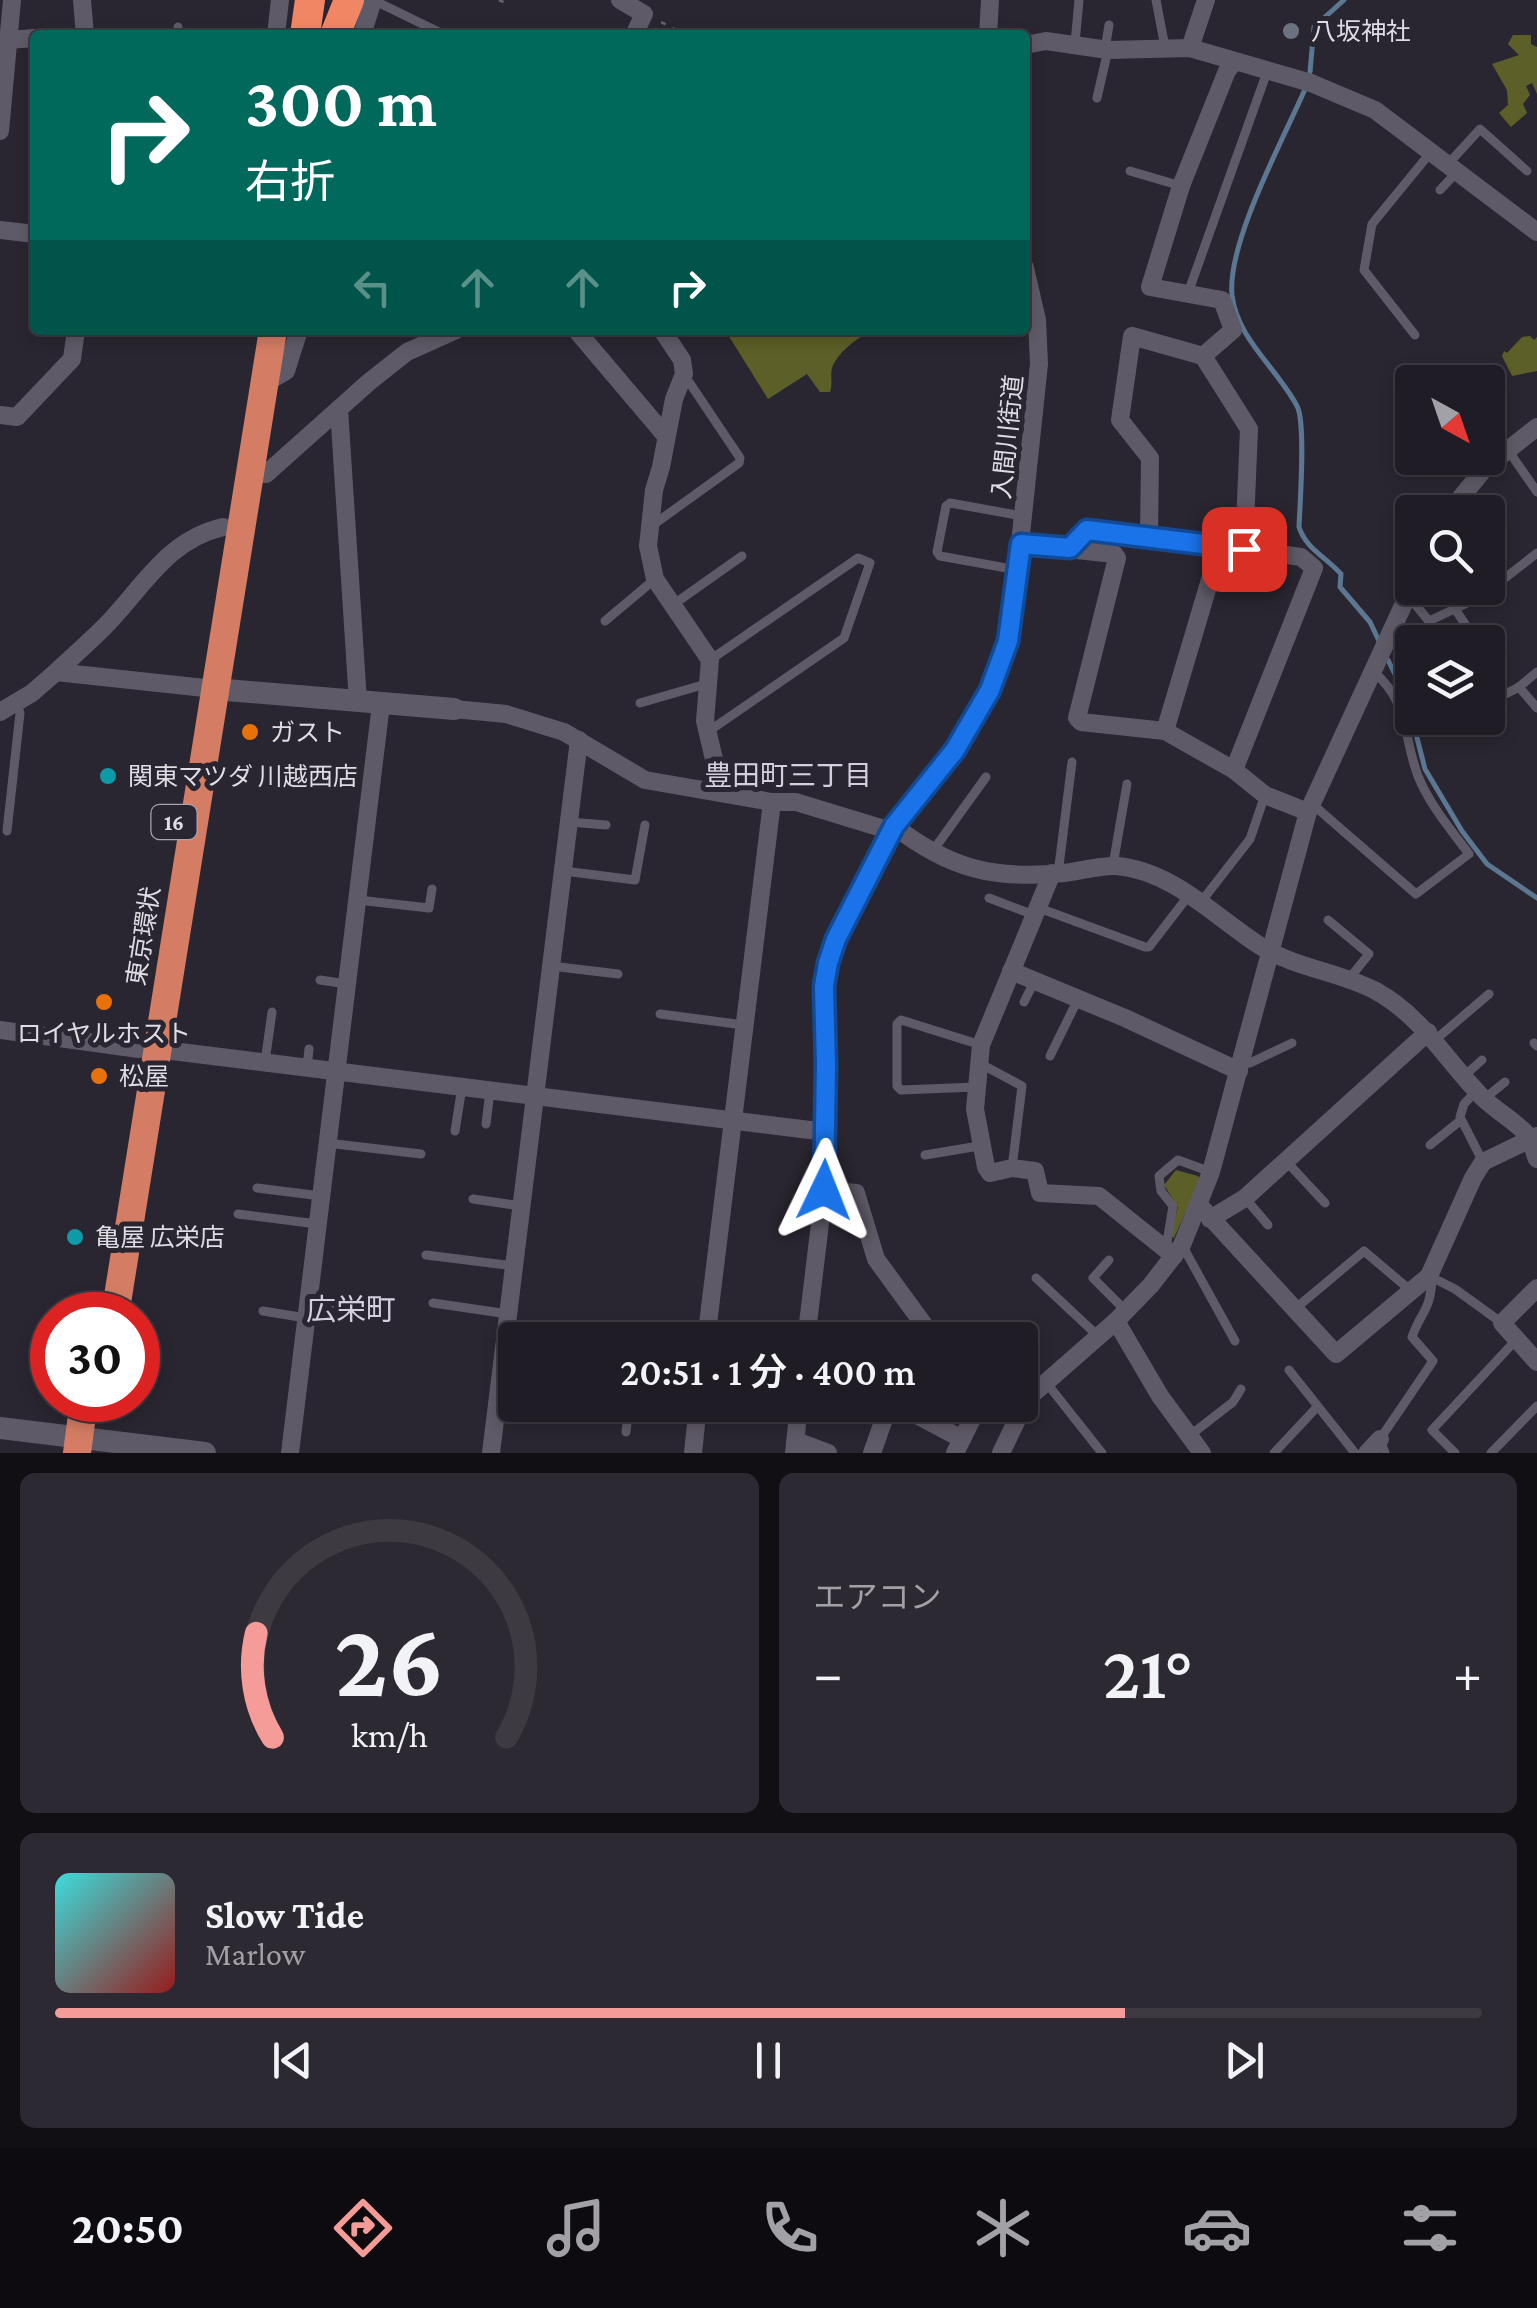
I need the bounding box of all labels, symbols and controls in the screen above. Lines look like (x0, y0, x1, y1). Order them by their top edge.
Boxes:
place label: 八坂神社 (1311, 18, 1411, 45)
marker: 八坂神社 (1280, 20, 1302, 42)
text: 300 m (245, 63, 437, 141)
icon: right (80, 70, 210, 200)
text: 右折 (245, 157, 335, 207)
icon: left (345, 260, 400, 315)
icon: ahead (450, 260, 505, 315)
icon: ahead (555, 260, 610, 315)
icon: right (660, 260, 715, 315)
north arrow (1395, 365, 1505, 475)
map controls (1395, 365, 1505, 735)
street label: 入間川街道 (988, 373, 1027, 501)
button: search (1395, 495, 1505, 605)
pin (1202, 507, 1287, 592)
icon: arrive (1217, 522, 1272, 577)
button: layers (1395, 625, 1505, 735)
place label: ガスト (270, 719, 345, 746)
marker: ガスト (239, 721, 261, 743)
district label: 豊田町三丁目 (704, 760, 872, 791)
place label: 関東マツダ 川越西店 (128, 763, 358, 790)
marker: 関東マツダ 川越西店 (97, 765, 119, 787)
road number: 16 (152, 805, 196, 839)
street label: 東京環状 (122, 885, 165, 988)
marker: ロイヤルホスト (93, 991, 115, 1013)
place label: ロイヤルホスト (17, 1020, 191, 1047)
place label: 松屋 (119, 1063, 169, 1090)
marker: 松屋 (88, 1065, 110, 1087)
position arrow (772, 1138, 876, 1242)
place label: 亀屋 広栄店 (95, 1224, 225, 1251)
marker: 亀屋 広栄店 (64, 1226, 86, 1248)
speed limit sign: 30 (30, 1292, 160, 1422)
district label: 広栄町 (306, 1293, 396, 1326)
text: 20:51 · 1 分 · 400 m (620, 1351, 916, 1393)
text: エアコン (814, 1579, 942, 1615)
text: 26 (334, 1602, 444, 1717)
text: 21° (1103, 1631, 1193, 1714)
text: − (814, 1643, 843, 1704)
text: + (1453, 1643, 1482, 1704)
text: km/h (351, 1715, 428, 1755)
text: Slow Tide (205, 1894, 364, 1936)
text: Marlow (205, 1936, 305, 1972)
icon: previous (265, 2033, 320, 2088)
icon: pause (741, 2033, 796, 2088)
icon: next (1217, 2033, 1272, 2088)
icon: directions (328, 2193, 398, 2263)
icon: music (541, 2193, 611, 2263)
icon: phone (755, 2193, 825, 2263)
icon: climate (968, 2193, 1038, 2263)
icon: car (1182, 2193, 1252, 2263)
icon: filters (1395, 2193, 1465, 2263)
text: 20:50 (72, 2203, 184, 2253)

